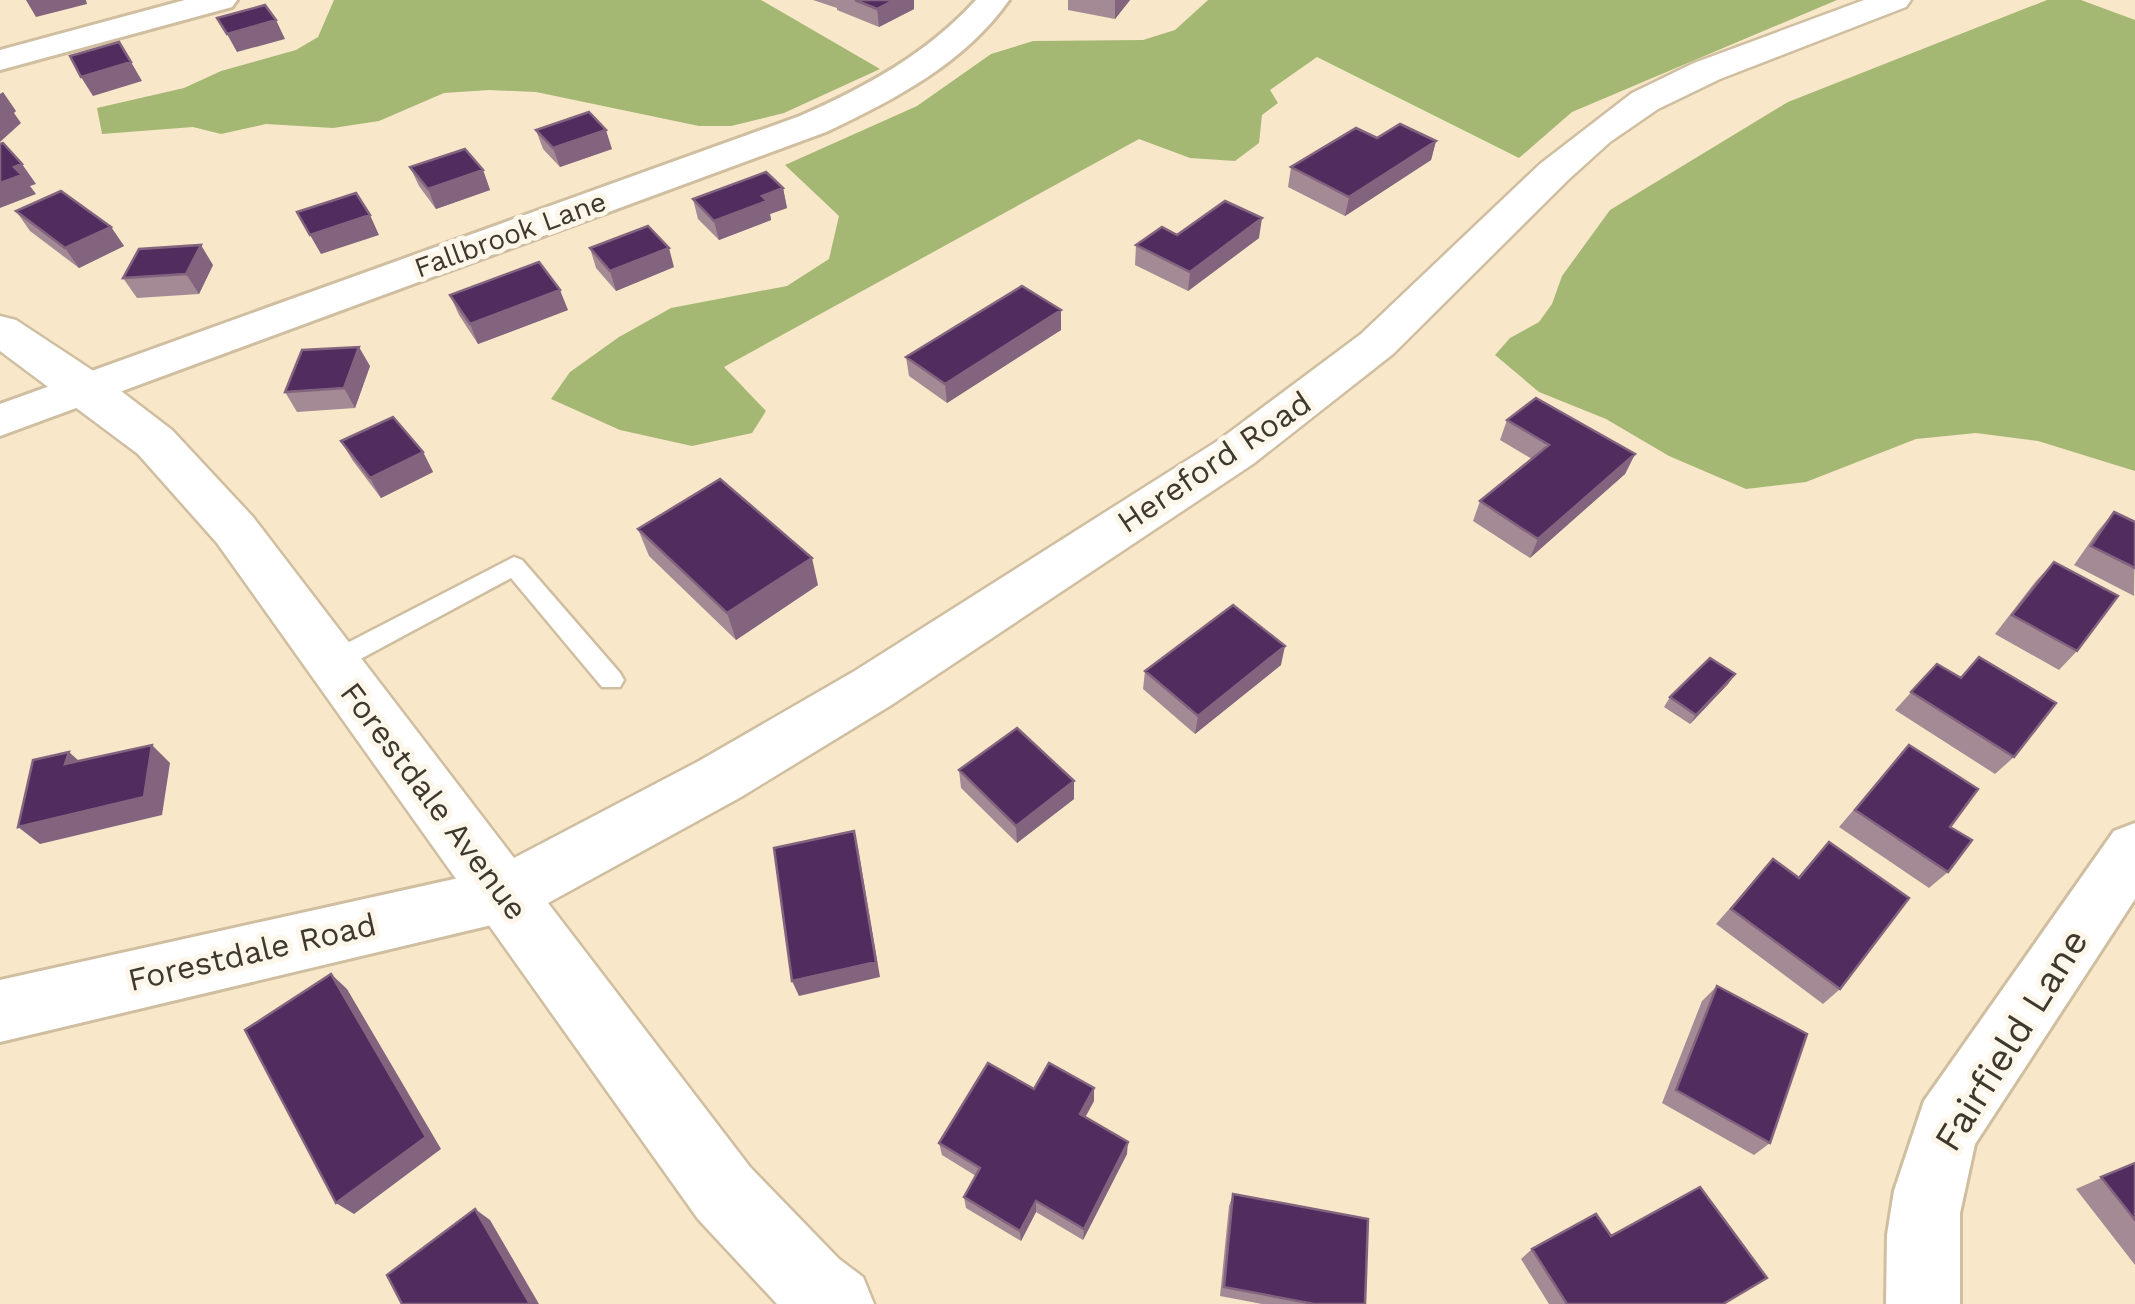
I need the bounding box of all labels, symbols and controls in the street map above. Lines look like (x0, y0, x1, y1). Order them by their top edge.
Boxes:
street label: Fallbrook Lane (410, 184, 611, 284)
street label: Hereford Road (1110, 383, 1318, 541)
street label: Forestdale Avenue (332, 675, 536, 927)
street label: Forestdale Road (124, 905, 380, 999)
street label: Fairfield Lane (1925, 921, 2097, 1159)

